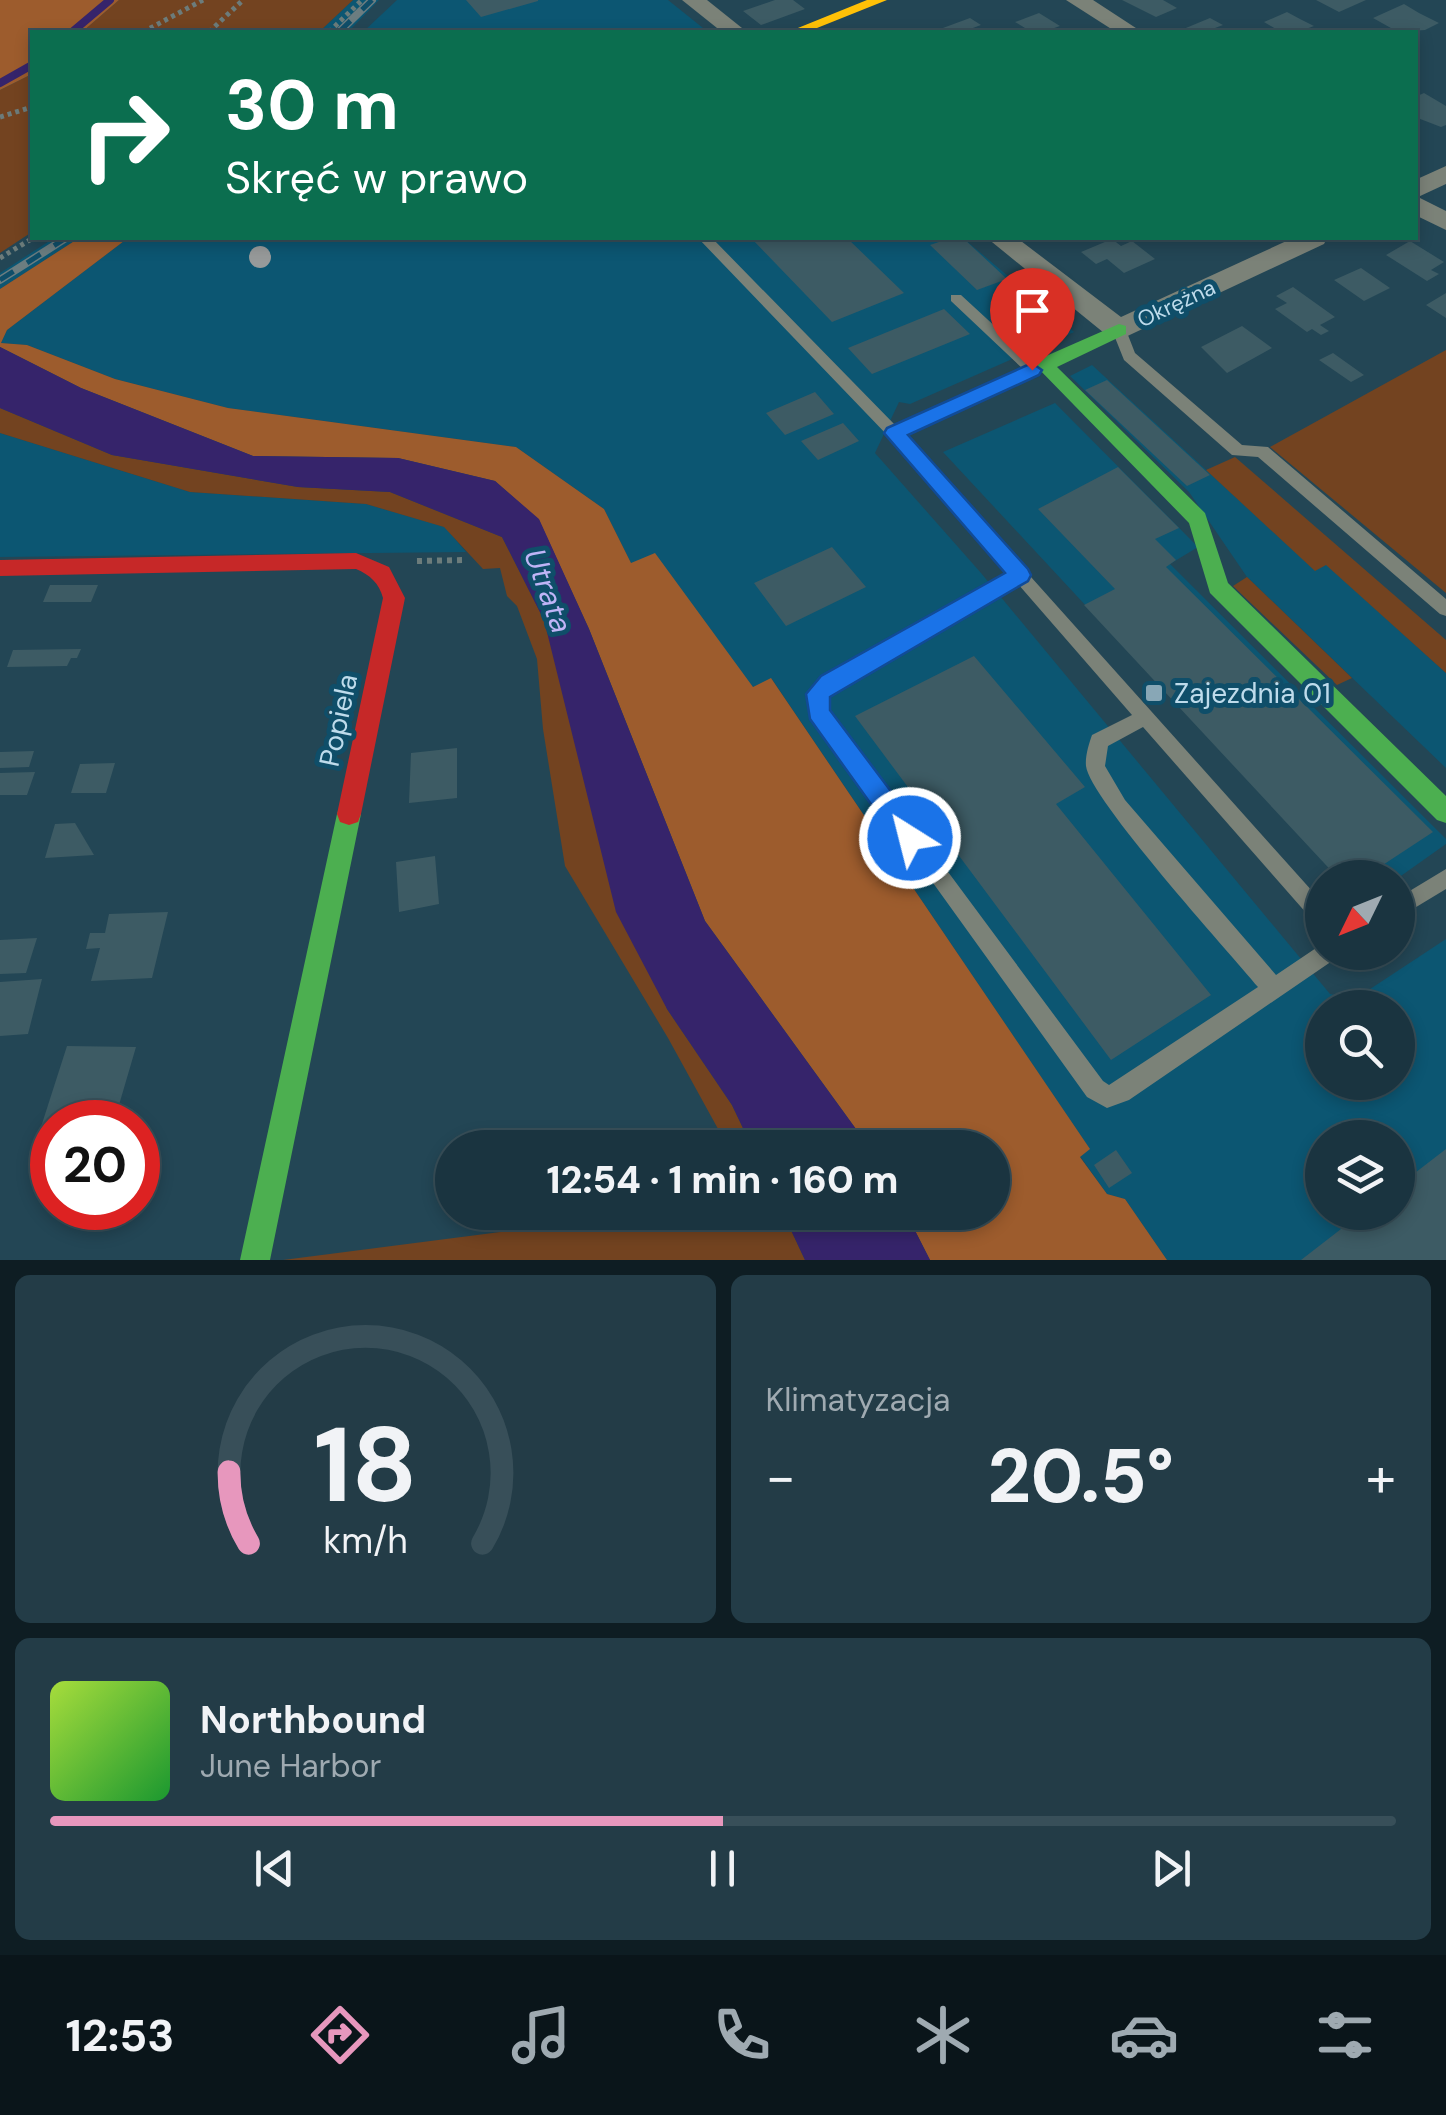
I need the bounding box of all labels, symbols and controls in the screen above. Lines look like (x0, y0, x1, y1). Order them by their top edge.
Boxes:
text: 30 m (225, 60, 399, 151)
icon: right (60, 70, 190, 200)
text: Skręć w prawo (225, 148, 528, 207)
pin (990, 268, 1075, 371)
street label: Okrężna (1132, 273, 1220, 334)
icon: arrive (1005, 283, 1060, 338)
water label: Utrata (515, 543, 582, 638)
street label: Popiela (311, 670, 366, 770)
place label: Zajezdnia 01 (1174, 675, 1331, 712)
marker: Zajezdnia 01 (1143, 682, 1165, 704)
position arrow (858, 786, 962, 890)
north arrow (1305, 860, 1415, 970)
map controls (1305, 860, 1415, 1230)
button: search (1305, 990, 1415, 1100)
speed limit sign: 20 (30, 1100, 160, 1230)
button: layers (1305, 1120, 1415, 1230)
text: 12:54 · 1 min · 160 m (547, 1155, 898, 1205)
text: Klimatyzacja (766, 1379, 950, 1421)
text: 18 (313, 1398, 417, 1533)
text: 20.5° (988, 1428, 1174, 1525)
text: − (766, 1441, 796, 1513)
text: + (1366, 1441, 1396, 1513)
text: km/h (323, 1518, 407, 1564)
text: Northbound (200, 1695, 426, 1745)
text: June Harbor (200, 1745, 381, 1787)
icon: previous (247, 1841, 302, 1896)
icon: pause (695, 1841, 750, 1896)
icon: next (1144, 1841, 1199, 1896)
icon: directions (305, 2000, 375, 2070)
icon: music (506, 2000, 576, 2070)
icon: phone (707, 2000, 777, 2070)
icon: climate (908, 2000, 978, 2070)
icon: car (1109, 2000, 1179, 2070)
icon: filters (1310, 2000, 1380, 2070)
text: 12:53 (66, 2006, 174, 2065)

